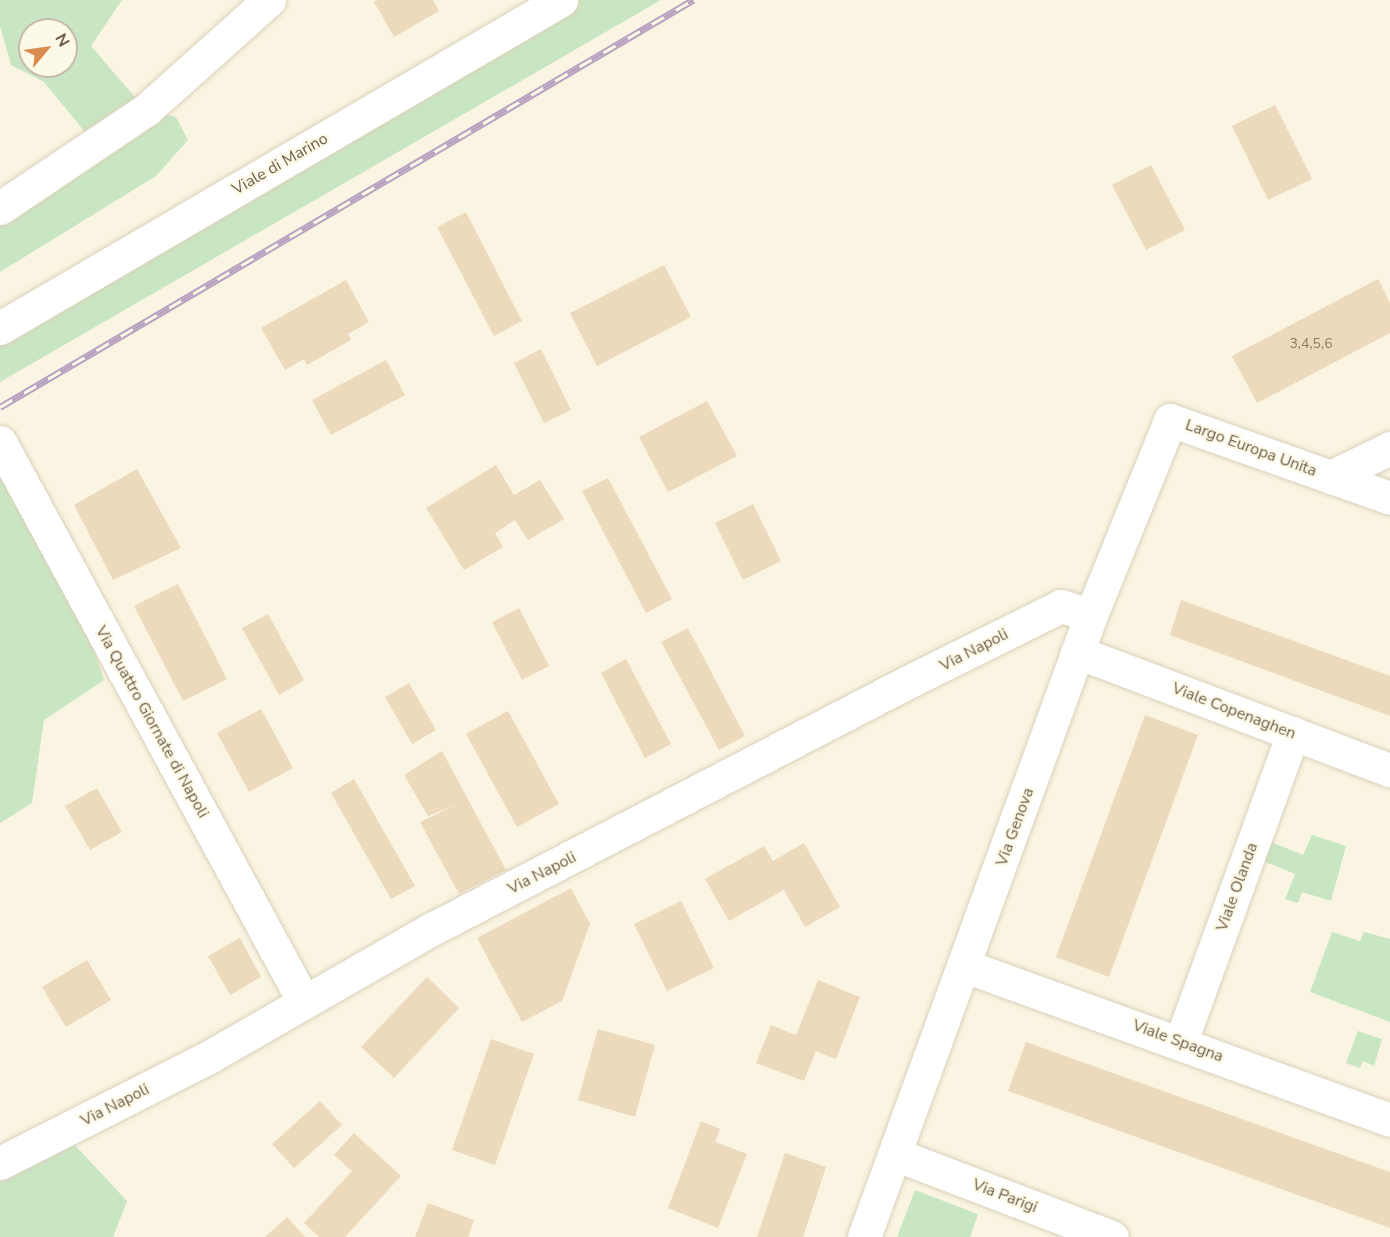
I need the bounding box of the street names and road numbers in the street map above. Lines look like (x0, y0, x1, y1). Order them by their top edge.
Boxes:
street label: Viale di Marino (229, 129, 331, 199)
street label: Largo Europa Unita (1183, 415, 1319, 481)
street label: Via Quattro Giornate di Napoli (91, 623, 213, 821)
street label: Via Napoli (937, 625, 1011, 675)
street label: Viale Copenaghen (1169, 679, 1299, 743)
street label: Via Genova (992, 785, 1038, 869)
street label: Viale Olanda (1212, 840, 1262, 934)
street label: Via Napoli (505, 848, 579, 898)
street label: Viale Spagna (1130, 1016, 1226, 1066)
street label: Via Napoli (78, 1080, 152, 1130)
street label: Via Parigi (970, 1175, 1040, 1217)

